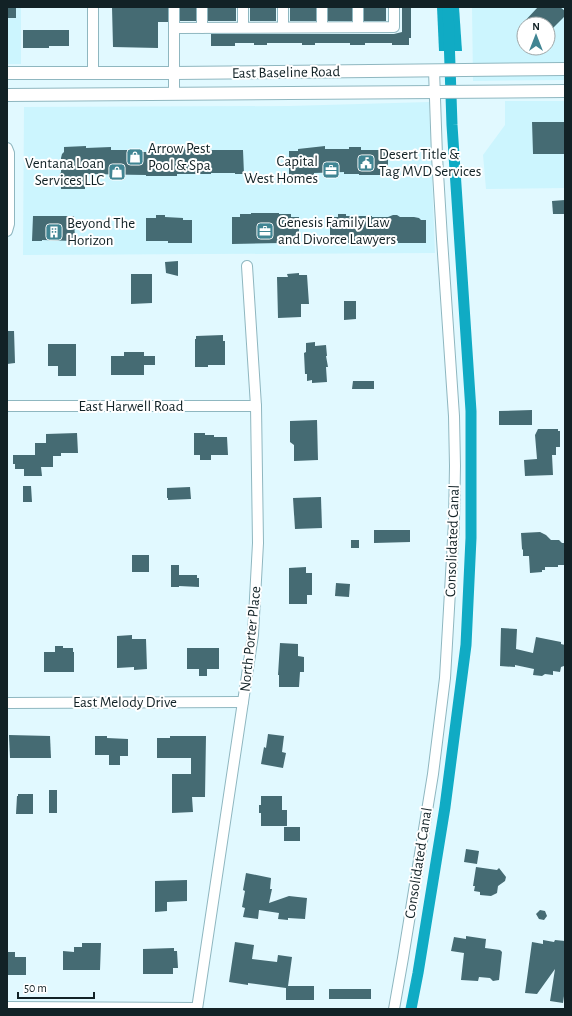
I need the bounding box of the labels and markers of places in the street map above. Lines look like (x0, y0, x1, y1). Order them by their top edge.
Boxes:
place label: Arrow Pest Pool & Spa (148, 141, 211, 173)
shop icon: Arrow Pest Pool & Spa (125, 147, 145, 167)
place label: Desert Title & Tag MVD Services (379, 147, 481, 179)
public building icon: Desert Title & Tag MVD Services (356, 153, 376, 173)
place label: Capital West Homes (244, 154, 318, 186)
place label: Ventana Loan Services LLC (25, 156, 104, 188)
office icon: Capital West Homes (321, 160, 341, 180)
shop icon: Ventana Loan Services LLC (107, 162, 127, 182)
place label: Genesis Family Law and Divorce Lawyers (278, 215, 396, 247)
place label: Beyond The Horizon (67, 216, 135, 248)
office icon: Genesis Family Law and Divorce Lawyers (255, 221, 275, 241)
building icon: Beyond The Horizon (44, 222, 64, 242)

